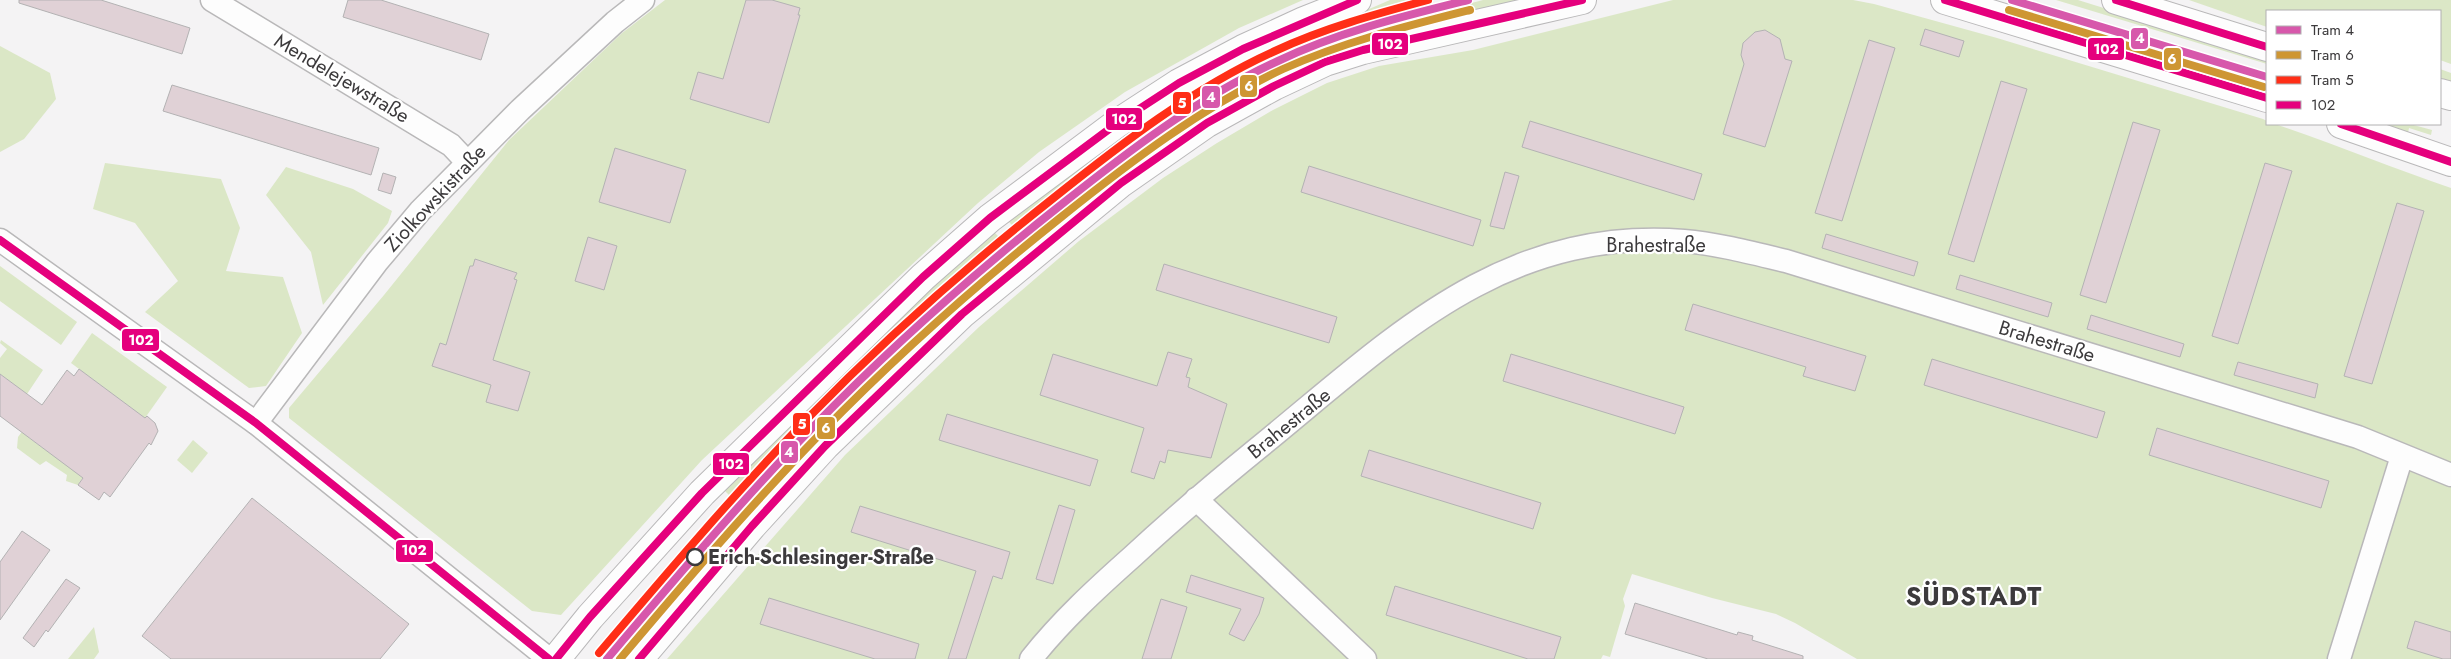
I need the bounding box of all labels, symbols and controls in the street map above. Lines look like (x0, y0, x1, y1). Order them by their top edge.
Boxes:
legend (2266, 10, 2441, 125)
text: Tram 4 (2311, 19, 2354, 41)
street label: Mendelejewstraße (269, 27, 415, 130)
line badge: 4 (2130, 27, 2149, 50)
text: 4 (2135, 28, 2145, 48)
line badge: 102 (1371, 32, 1409, 56)
text: 102 (1377, 34, 1403, 54)
line badge: 102 (2087, 37, 2125, 61)
text: 102 (2093, 39, 2119, 59)
text: Tram 6 (2311, 44, 2354, 66)
line badge: 6 (2163, 47, 2182, 71)
text: 6 (2167, 49, 2177, 69)
text: Tram 5 (2311, 69, 2354, 91)
line badge: 6 (1239, 74, 1258, 98)
text: 6 (1244, 76, 1254, 96)
line badge: 4 (1201, 85, 1221, 109)
text: 4 (1206, 87, 1216, 107)
line badge: 5 (1172, 91, 1192, 115)
text: 5 (1177, 93, 1187, 113)
text: 102 (2311, 94, 2335, 116)
line badge: 102 (1105, 107, 1143, 131)
text: 102 (1111, 109, 1137, 129)
street label: Ziolkowskistraße (378, 138, 493, 258)
street label: Brahestraße (1606, 231, 1706, 260)
street label: Brahestraße (1995, 313, 2099, 370)
line badge: 102 (121, 328, 160, 352)
text: 102 (128, 330, 154, 350)
street label: Brahestraße (1242, 381, 1337, 466)
line badge: 5 (792, 412, 811, 436)
text: 5 (797, 414, 807, 434)
line badge: 6 (816, 416, 836, 440)
text: 6 (821, 418, 831, 438)
line badge: 4 (780, 440, 799, 464)
text: 4 (784, 442, 794, 462)
line badge: 102 (712, 452, 750, 476)
text: 102 (718, 454, 744, 474)
line badge: 102 (395, 539, 434, 563)
text: 102 (401, 540, 427, 560)
place label: Erich-Schlesinger-Straße (708, 543, 934, 572)
marker: Erich-Schlesinger-Straße (686, 548, 704, 566)
district label: SÜDSTADT (1906, 578, 2042, 614)

